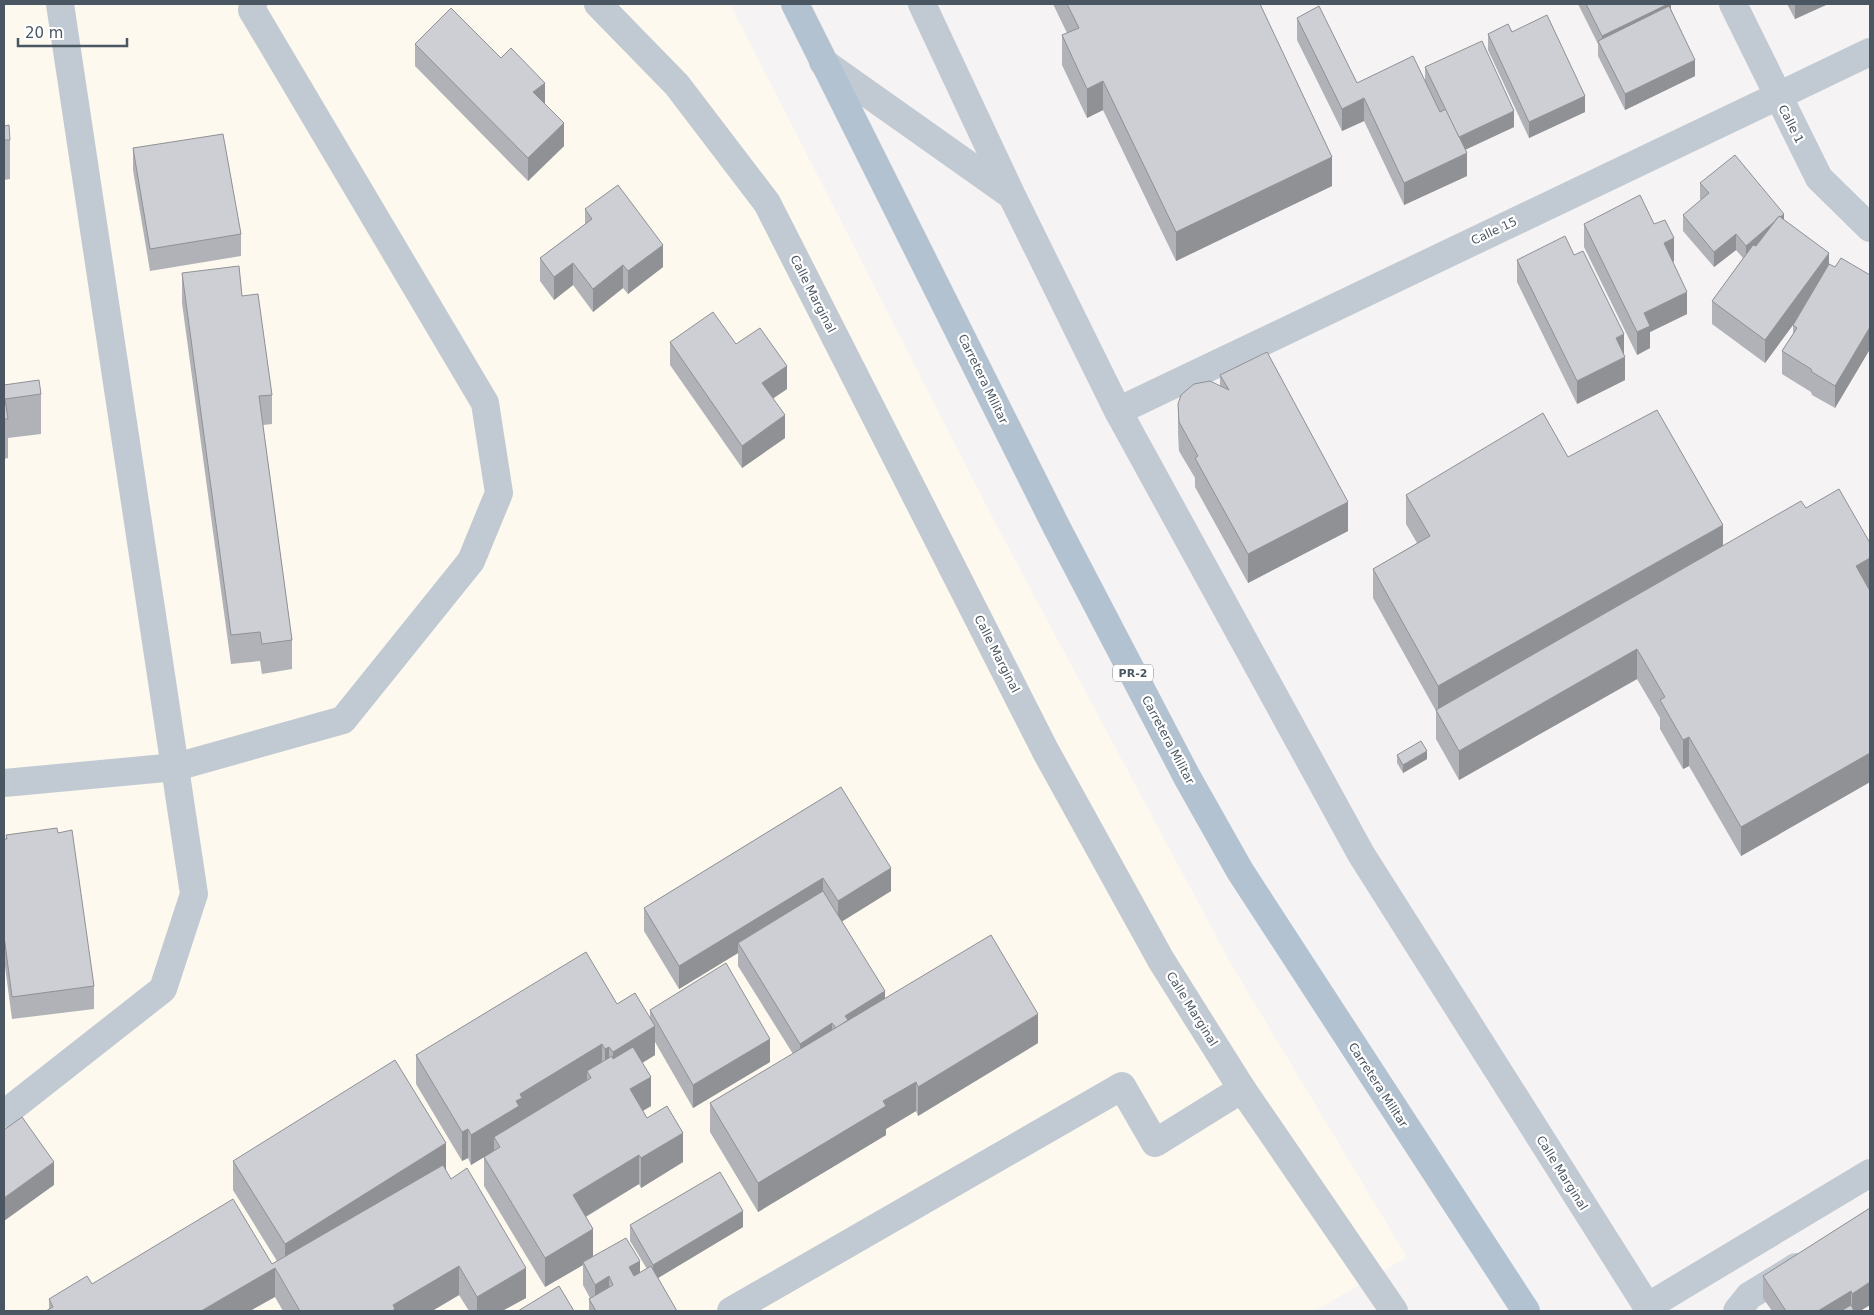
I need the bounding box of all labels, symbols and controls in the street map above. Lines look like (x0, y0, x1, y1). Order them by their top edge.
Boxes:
scale bar (18, 15, 126, 47)
text: 20 m (25, 24, 63, 42)
street label: Calle 1 (1775, 102, 1807, 146)
street label: Calle 15 (1469, 214, 1519, 248)
street label: Calle Marginal (787, 253, 839, 335)
street label: Carretera Militar (955, 332, 1011, 426)
street label: Calle Marginal (971, 613, 1023, 695)
road number: PR-2 (1113, 664, 1153, 681)
street label: Carretera Militar (1139, 693, 1197, 787)
street label: Calle Marginal (1163, 969, 1221, 1049)
street label: Carretera Militar (1345, 1040, 1411, 1130)
street label: Calle Marginal (1533, 1133, 1591, 1213)

